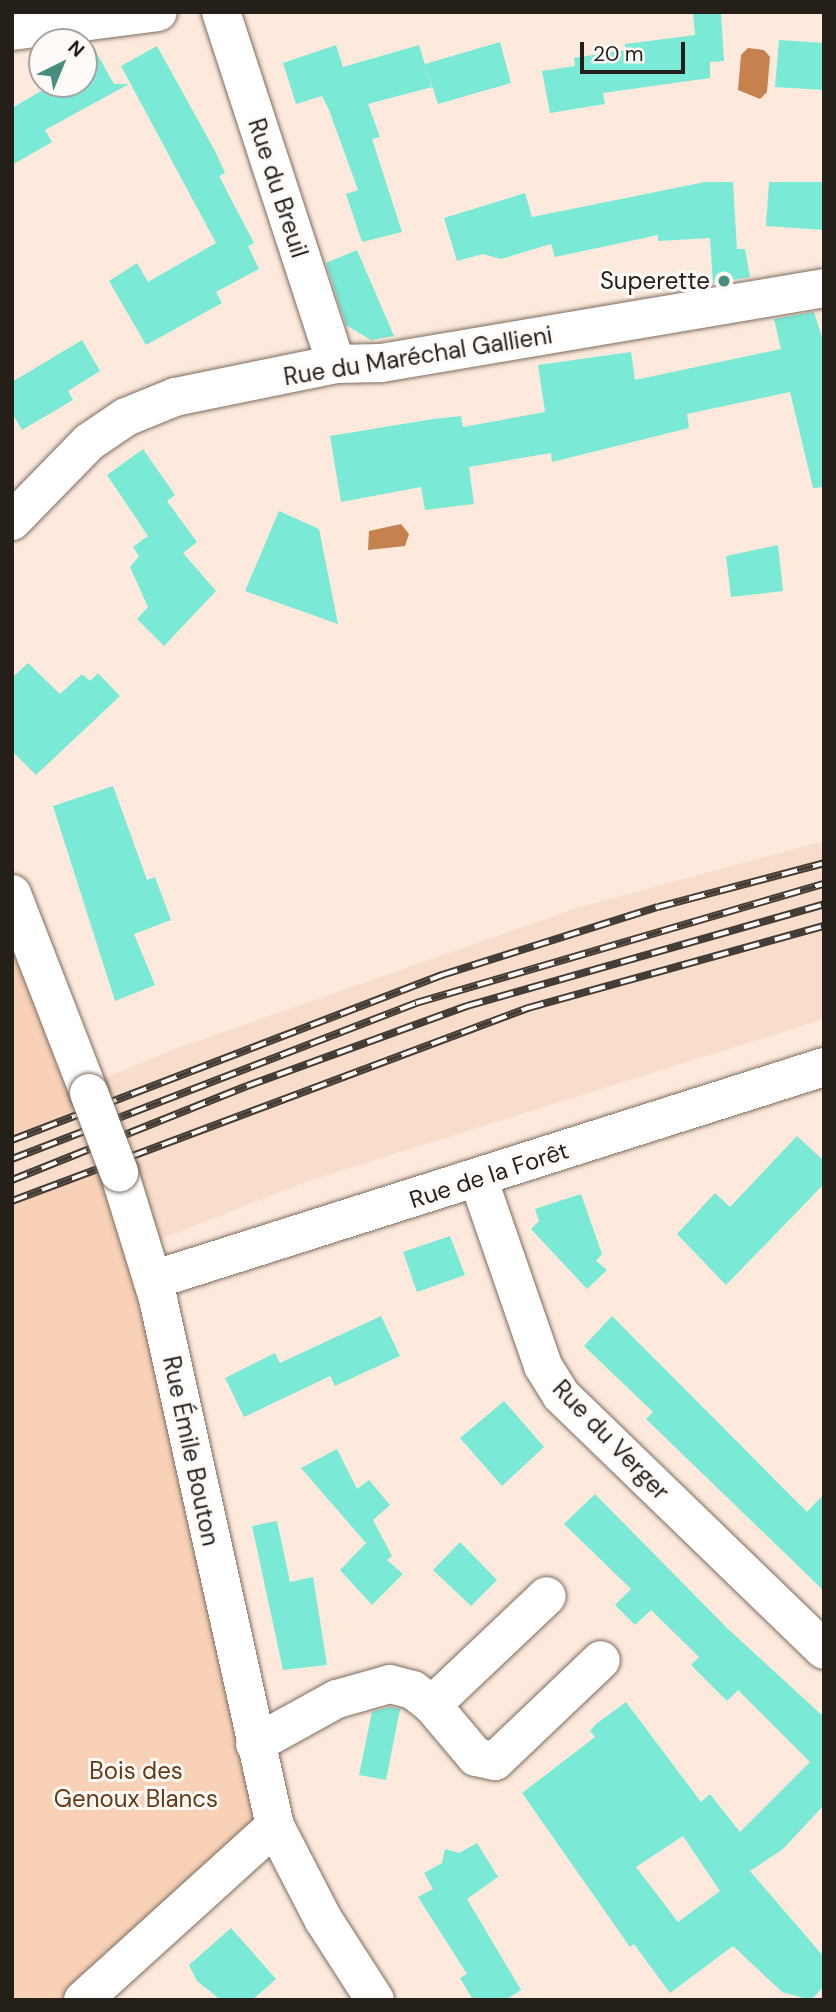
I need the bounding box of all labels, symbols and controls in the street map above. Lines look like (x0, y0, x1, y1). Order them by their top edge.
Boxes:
north arrow (28, 28, 98, 98)
scale bar (584, 28, 689, 72)
text: N (63, 35, 90, 63)
text: 20 m (593, 40, 644, 68)
street label: Rue du Breuil (242, 115, 314, 261)
place label: Superette (600, 267, 710, 295)
marker: Superette (716, 273, 732, 289)
street label: Rue du Maréchal Gallieni (282, 321, 554, 391)
street label: Rue de la Forêt (406, 1136, 572, 1214)
street label: Rue Émile Bouton (157, 1353, 225, 1549)
street label: Rue du Verger (547, 1374, 675, 1506)
park label: Bois des Genoux Blancs (54, 1757, 218, 1813)

